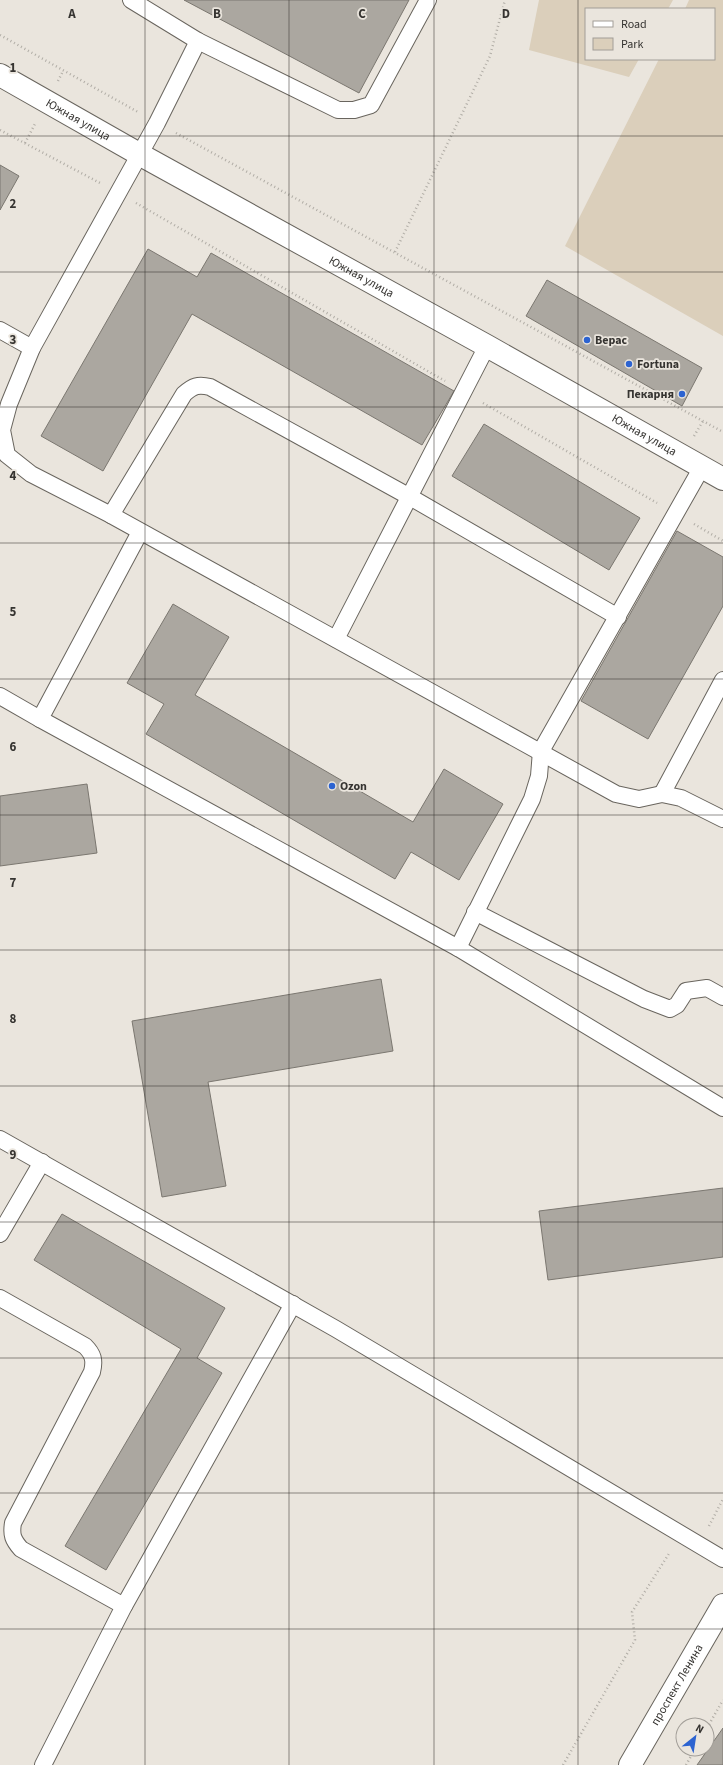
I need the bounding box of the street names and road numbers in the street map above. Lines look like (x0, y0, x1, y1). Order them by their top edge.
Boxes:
street label: Южная улица (43, 94, 114, 145)
street label: Южная улица (326, 252, 397, 302)
street label: Южная улица (609, 410, 680, 460)
street label: проспект Ленина (646, 1641, 707, 1728)

